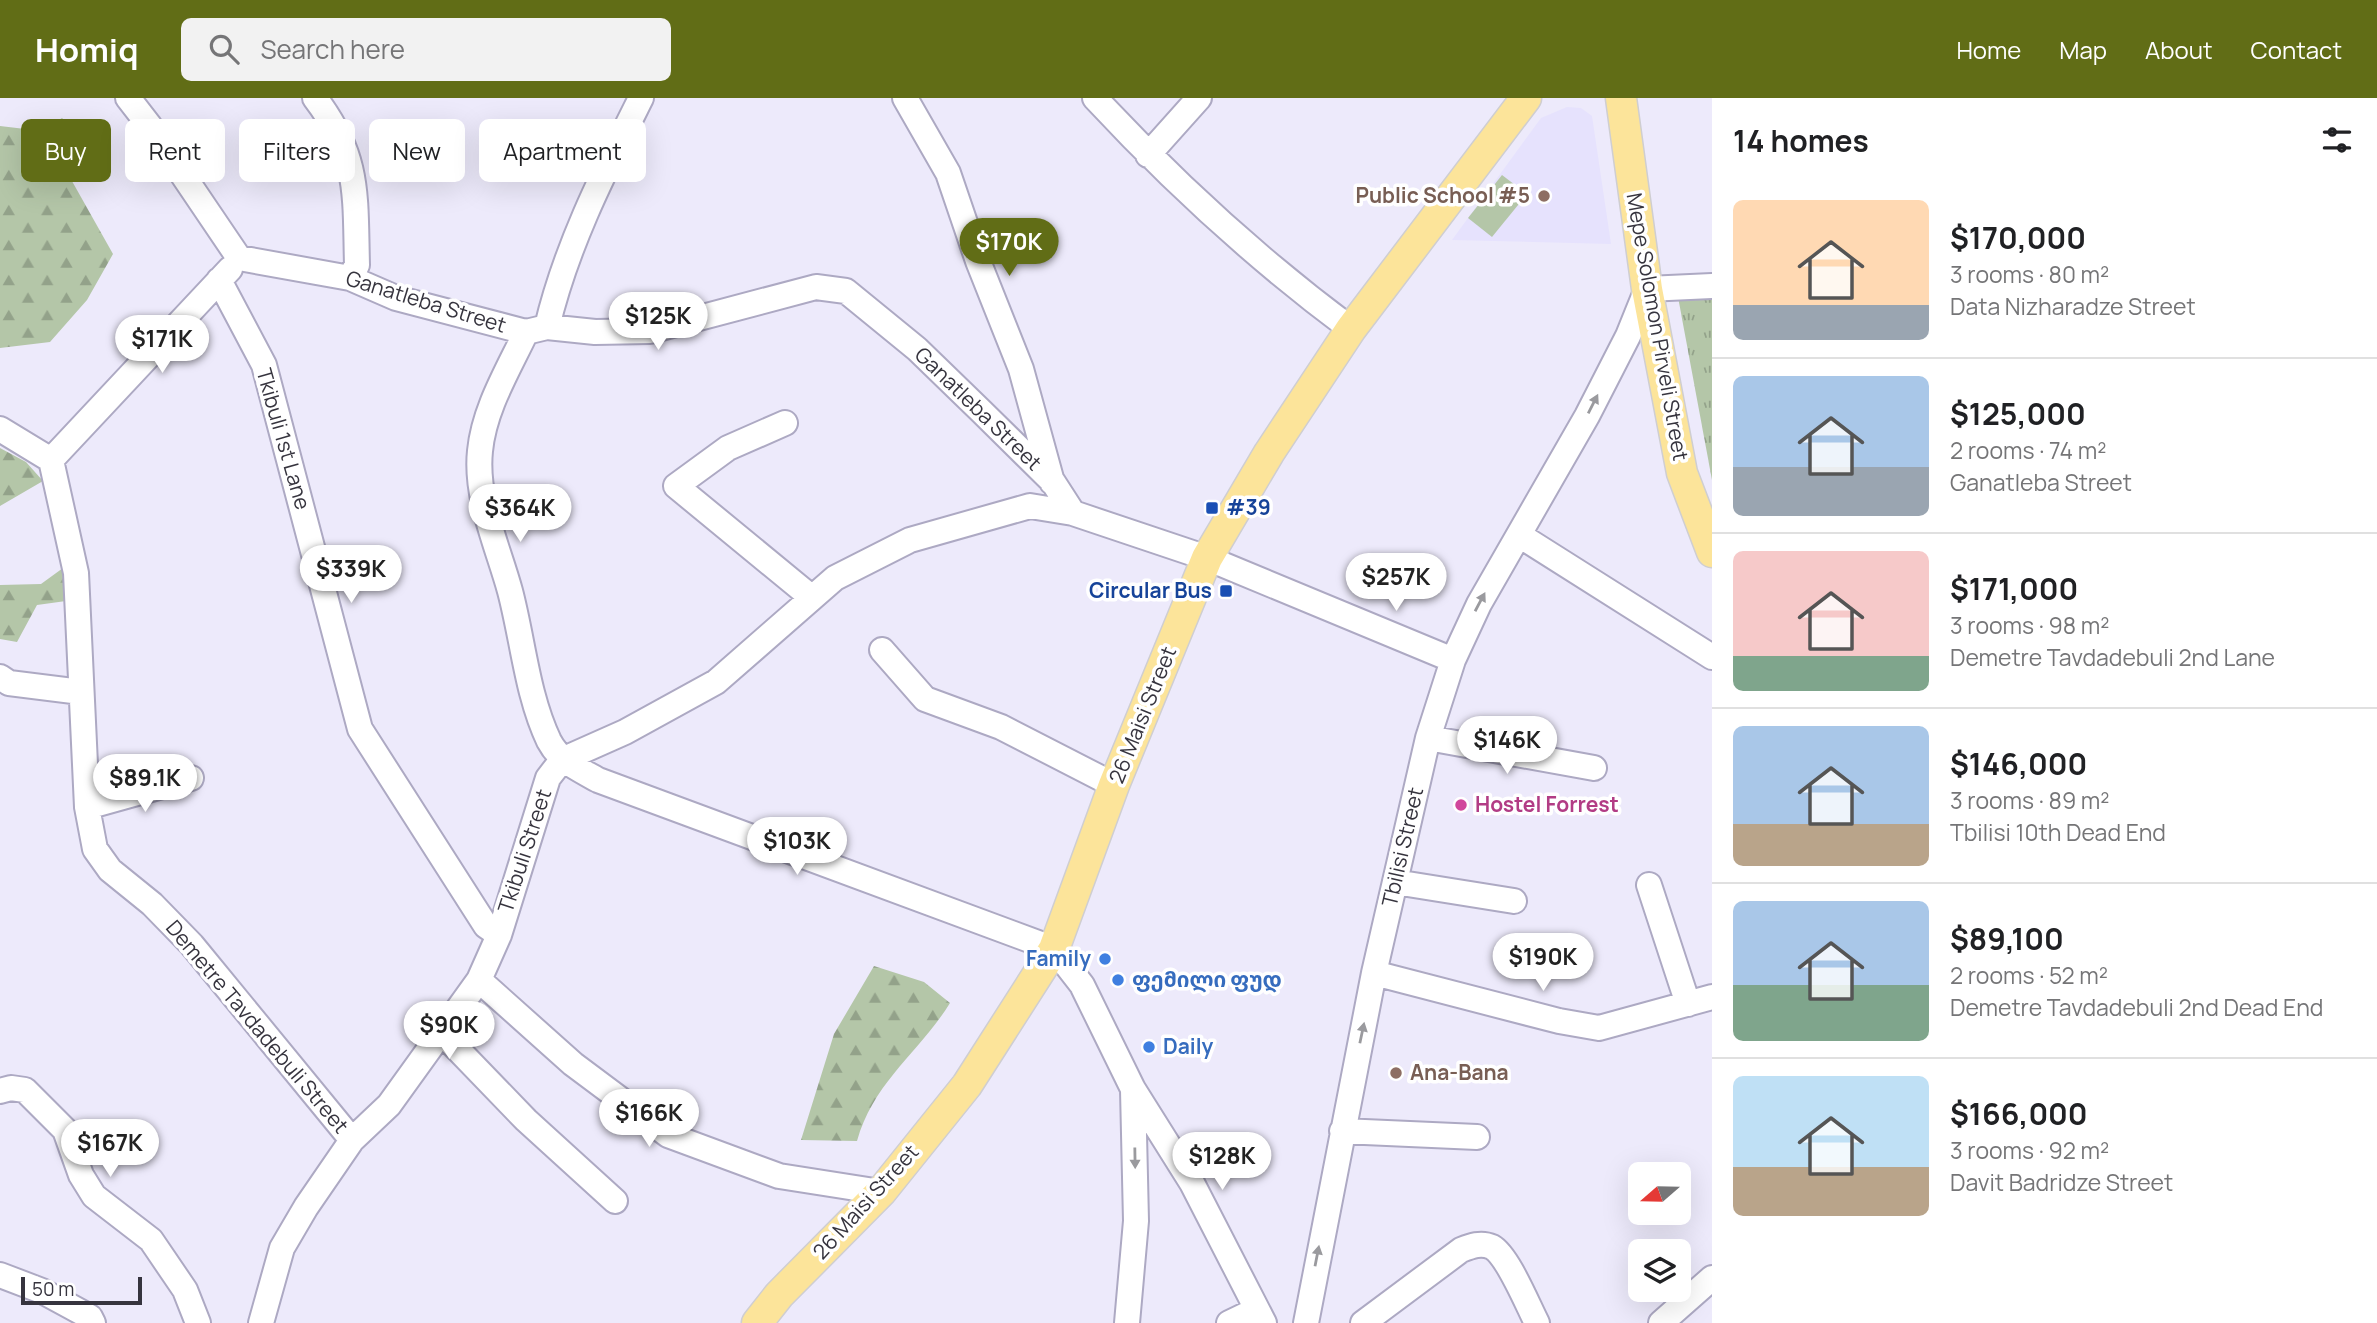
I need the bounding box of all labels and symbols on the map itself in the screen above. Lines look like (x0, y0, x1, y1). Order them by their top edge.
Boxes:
place label: Public School #5 (1356, 181, 1530, 209)
marker: Public School #5 (1536, 188, 1552, 204)
street label: Mepe Solomon Pirveli Street (1621, 191, 1695, 463)
pin: $170K (960, 218, 1058, 278)
street label: Ganatleba Street (343, 263, 510, 339)
pin: $125K (609, 292, 707, 352)
pin: $171K (113, 316, 211, 375)
street label: Ganatleba Street (909, 340, 1048, 476)
street label: Tkibuli 1st Lane (250, 365, 317, 513)
one-way arrow (1586, 394, 1598, 414)
pin: $364K (471, 484, 569, 544)
place label: #39 (1226, 493, 1271, 521)
marker: #39 (1204, 500, 1220, 516)
pin: $339K (302, 546, 400, 605)
pin: $257K (1347, 554, 1445, 613)
place label: Circular Bus (1089, 576, 1212, 604)
marker: Circular Bus (1218, 583, 1234, 599)
one-way arrow (1475, 592, 1486, 612)
street label: 26 Maisi Street (1102, 642, 1182, 787)
pin: $146K (1458, 716, 1556, 776)
pin: $89.1K (88, 754, 202, 814)
street label: Tbilisi Street (1375, 784, 1429, 909)
street label: Tkibuli Street (491, 785, 557, 916)
place label: Hostel Forrest (1475, 790, 1619, 818)
marker: Hostel Forrest (1453, 797, 1469, 813)
pin: $103K (748, 818, 846, 877)
street label: Demetre Tavdadebuli Street (160, 914, 355, 1139)
pin: $190K (1494, 934, 1592, 993)
place label: Family (1026, 944, 1091, 972)
marker: Family (1097, 951, 1113, 967)
place label: ფემილი ფუდ (1132, 965, 1282, 993)
marker: ფემილი ფუდ (1110, 972, 1126, 988)
pin: $90K (408, 1002, 490, 1061)
one-way arrow (1357, 1022, 1368, 1044)
place label: Daily (1163, 1032, 1214, 1060)
marker: Daily (1141, 1039, 1157, 1055)
place label: Ana-Bana (1410, 1058, 1509, 1086)
marker: Ana-Bana (1388, 1065, 1404, 1081)
pin: $166K (600, 1090, 698, 1149)
pin: $167K (61, 1119, 159, 1179)
pin: $128K (1173, 1132, 1271, 1192)
street label: 26 Maisi Street (806, 1138, 924, 1265)
one-way arrow (1129, 1147, 1141, 1169)
north arrow (1628, 1162, 1690, 1225)
one-way arrow (1312, 1245, 1323, 1267)
scale bar (21, 1274, 142, 1306)

